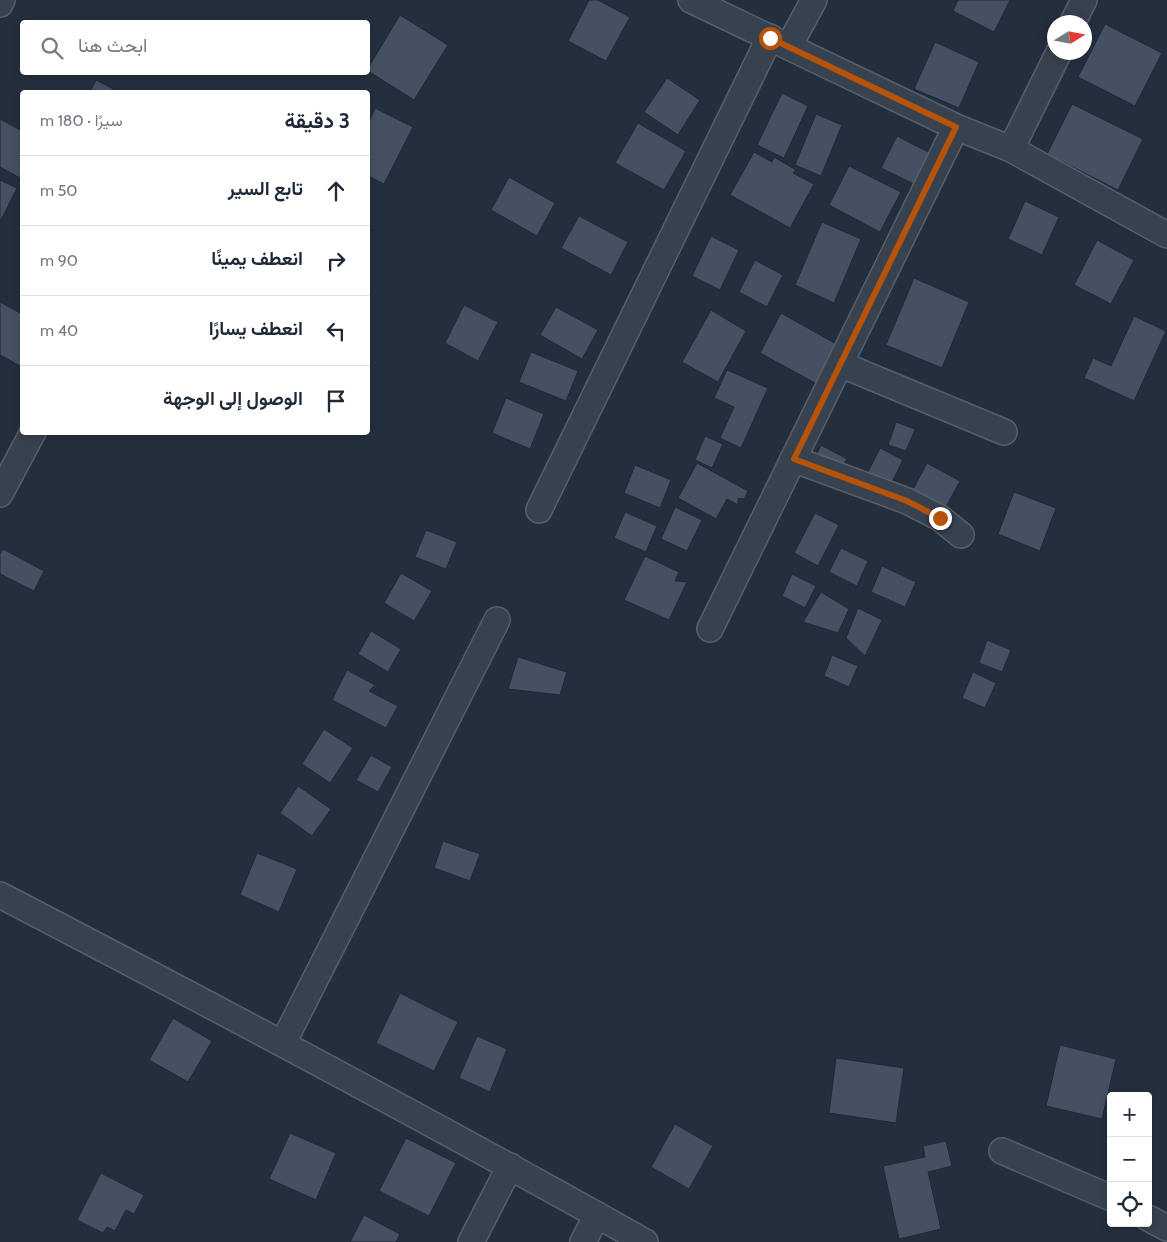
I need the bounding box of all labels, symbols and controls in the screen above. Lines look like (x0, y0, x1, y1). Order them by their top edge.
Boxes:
north arrow (1047, 15, 1092, 60)
search box (20, 20, 370, 75)
route start (759, 27, 782, 50)
icon: search (38, 34, 66, 62)
text: ابحث هنا (78, 34, 147, 57)
text: 3 دقيقة (284, 108, 350, 133)
text: سيرًا · 180 m (40, 111, 123, 130)
text: تابع السير (228, 177, 303, 200)
icon: ahead (322, 177, 350, 205)
text: 50 m (40, 181, 77, 200)
text: انعطف يمينًا (211, 247, 303, 270)
icon: right (322, 247, 350, 275)
text: 90 m (40, 251, 78, 270)
text: انعطف يسارًا (209, 317, 303, 340)
icon: left (322, 317, 350, 345)
text: 40 m (40, 321, 78, 340)
text: الوصول إلى الوجهة (163, 387, 303, 410)
icon: arrive (322, 387, 350, 415)
route end (929, 507, 952, 530)
map controls (1107, 1092, 1152, 1227)
button: + (1107, 1092, 1152, 1137)
button: − (1107, 1137, 1152, 1182)
button: locate (1107, 1182, 1152, 1227)

